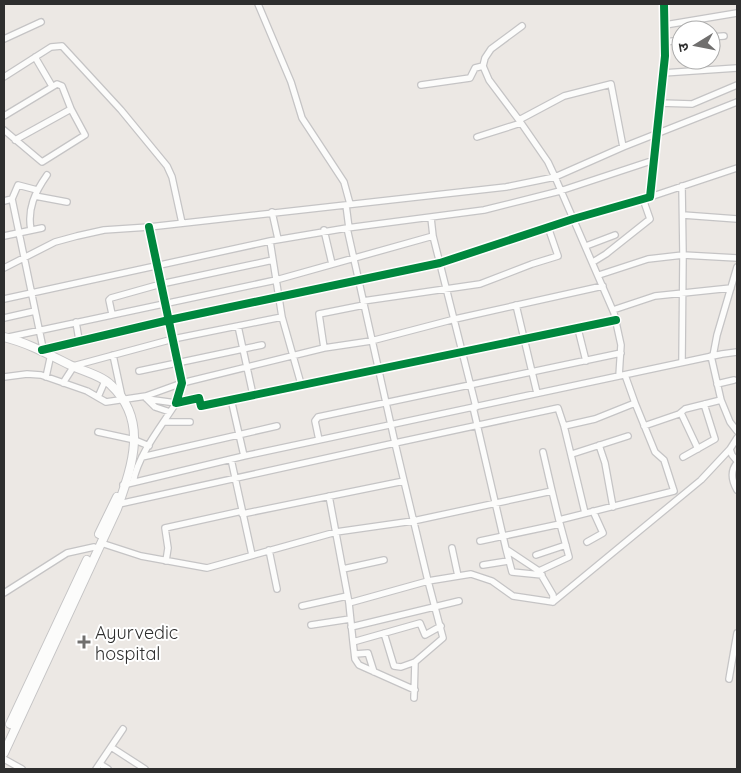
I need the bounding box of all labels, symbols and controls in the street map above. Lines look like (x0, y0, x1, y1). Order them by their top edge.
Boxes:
north arrow (671, 20, 721, 70)
text: उ (673, 41, 693, 53)
place label: Ayurvedic hospital (95, 621, 178, 665)
marker: Ayurvedic hospital (77, 635, 91, 649)

